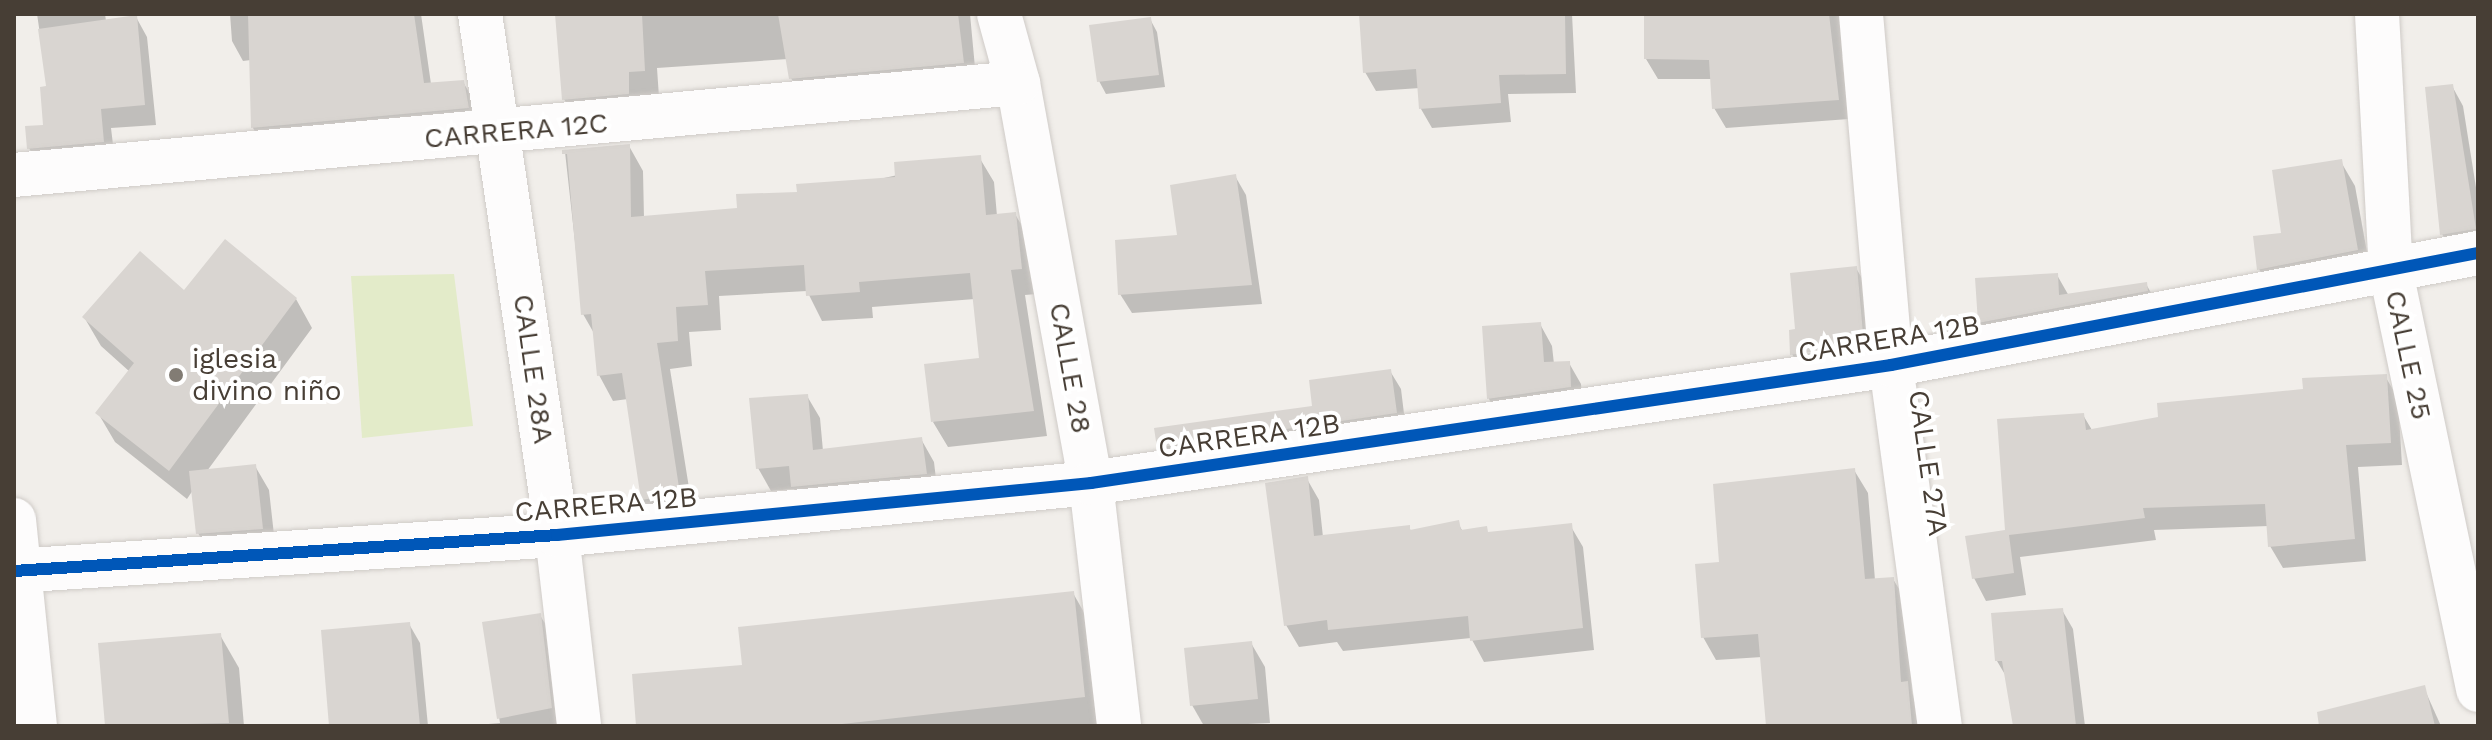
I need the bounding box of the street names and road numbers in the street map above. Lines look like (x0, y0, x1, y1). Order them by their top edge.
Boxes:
street label: CARRERA 12C (422, 106, 610, 156)
street label: CALLE 25 (2378, 287, 2438, 423)
street label: CALLE 28A (506, 292, 560, 446)
street label: CALLE 28 (1042, 300, 1098, 436)
street label: CARRERA 12B (1795, 308, 1983, 370)
street label: CALLE 27A (1901, 388, 1955, 538)
street label: CARRERA 12B (1155, 406, 1343, 466)
street label: CARRERA 12B (512, 480, 700, 530)

